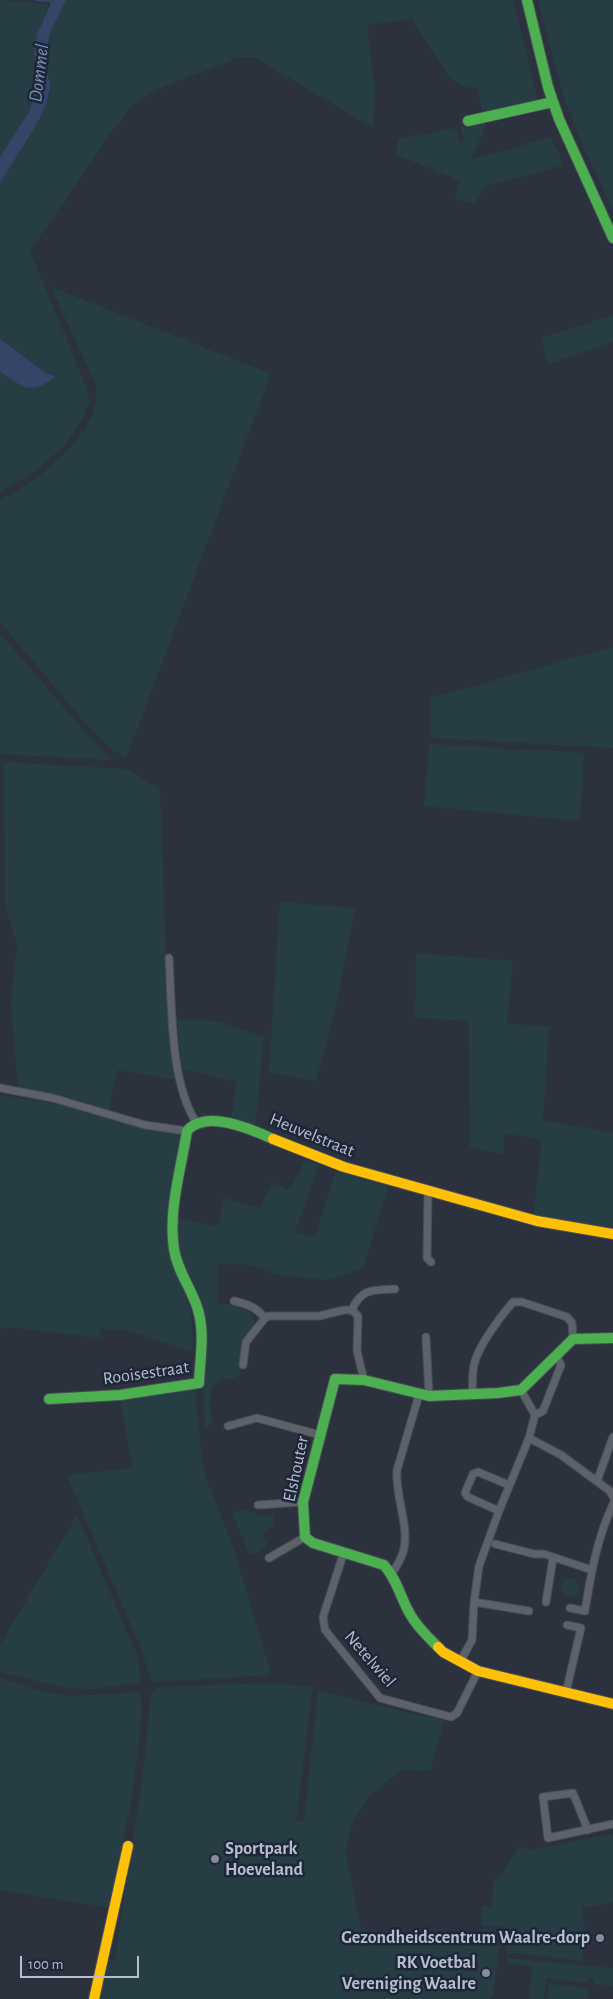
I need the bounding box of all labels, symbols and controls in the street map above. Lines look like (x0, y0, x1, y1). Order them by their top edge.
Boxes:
water label: Dommel (24, 42, 54, 104)
street label: Heuvelstraat (266, 1108, 358, 1162)
street label: Rooisestraat (102, 1356, 190, 1390)
street label: Elshouter (278, 1434, 314, 1504)
street label: Netelwiel (340, 1626, 400, 1692)
place label: Sportpark Hoeveland (225, 1838, 303, 1880)
marker: Sportpark Hoeveland (209, 1853, 221, 1865)
place label: Gezondheidscentrum Waalre-dorp (341, 1927, 590, 1949)
marker: Gezondheidscentrum Waalre-dorp (594, 1932, 606, 1944)
scale bar (22, 1946, 141, 1978)
place label: RK Voetbal Vereniging Waalre (342, 1952, 476, 1995)
text: 100 m (28, 1957, 63, 1972)
marker: RK Voetbal Vereniging Waalre (480, 1967, 492, 1979)

